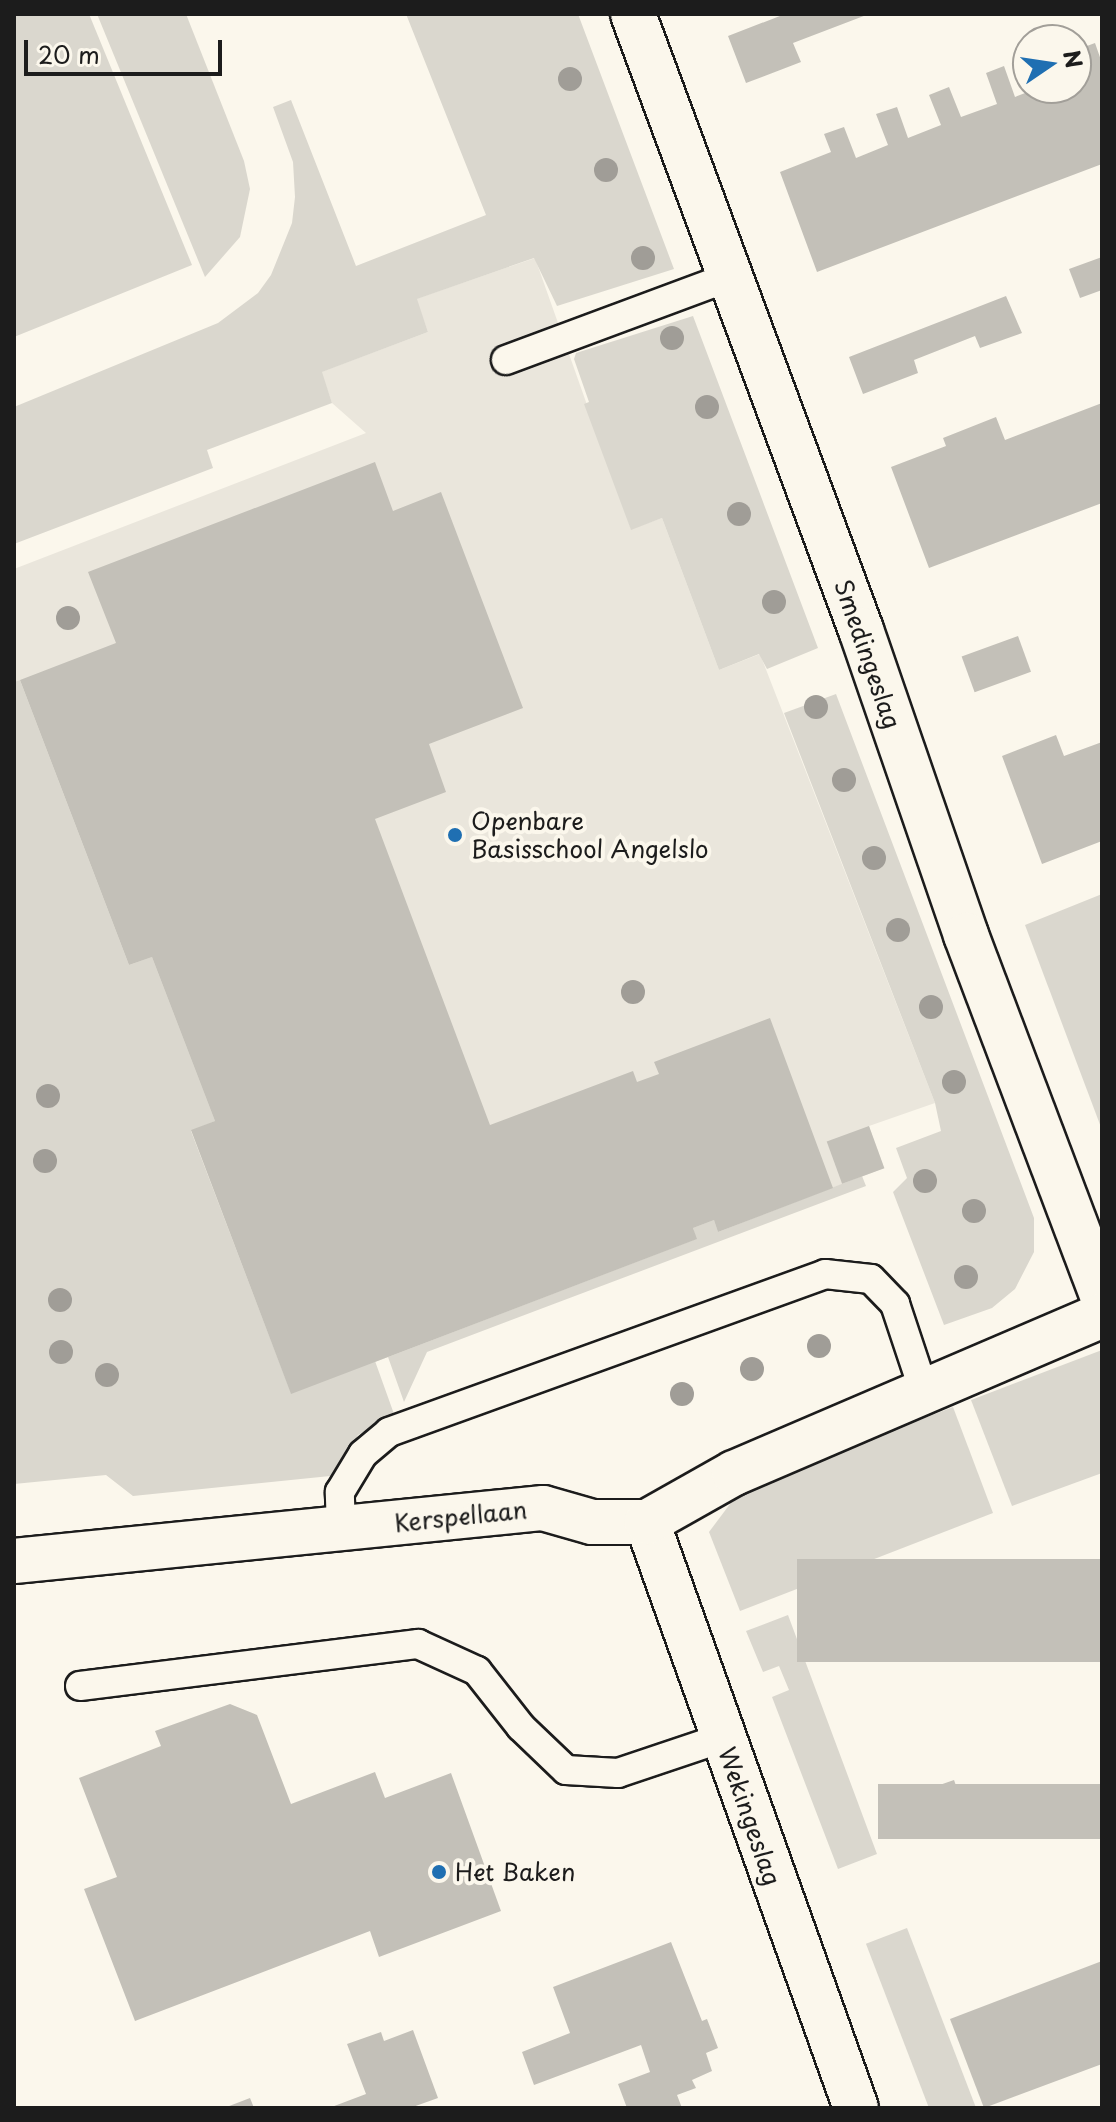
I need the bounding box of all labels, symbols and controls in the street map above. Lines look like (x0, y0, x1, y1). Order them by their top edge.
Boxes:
scale bar (28, 24, 226, 74)
north arrow (1012, 24, 1092, 104)
text: 20 m (38, 36, 100, 72)
text: N (1056, 47, 1092, 71)
street label: Smedingeslag (829, 576, 907, 732)
place label: Openbare Basisschool Angelslo (471, 807, 709, 863)
marker: Openbare Basisschool Angelslo (446, 826, 464, 844)
street label: Kerspellaan (393, 1495, 529, 1537)
street label: Wekingeslag (713, 1743, 787, 1889)
place label: Het Baken (455, 1858, 578, 1886)
marker: Het Baken (430, 1863, 448, 1881)

